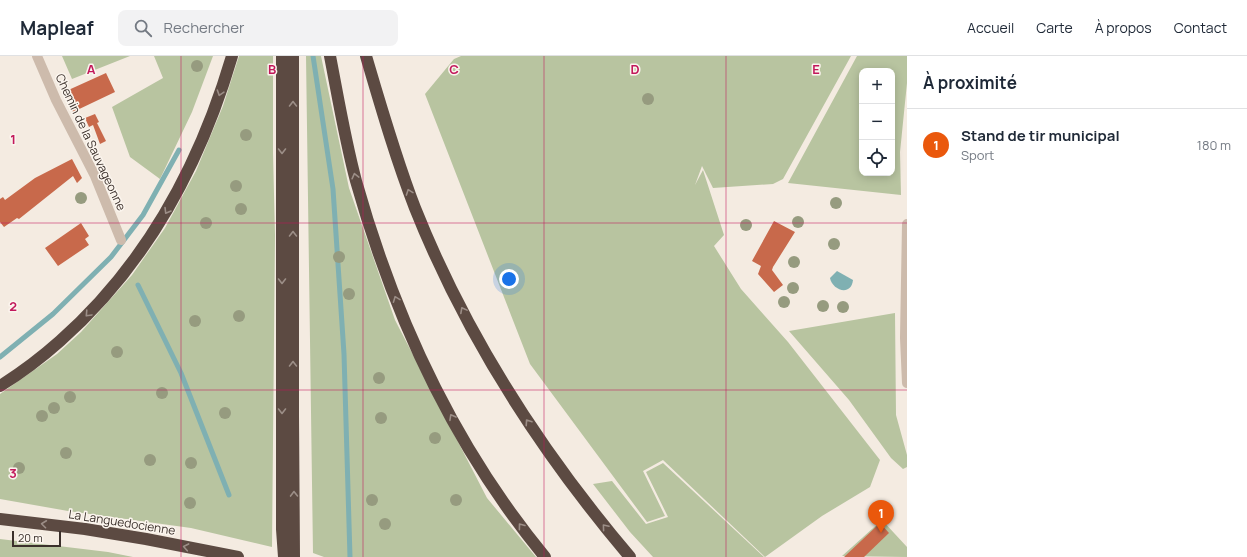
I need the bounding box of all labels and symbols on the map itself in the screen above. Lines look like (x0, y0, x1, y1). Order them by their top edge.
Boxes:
text: A (87, 60, 96, 78)
text: B (268, 60, 276, 78)
text: C (449, 60, 459, 78)
text: D (630, 60, 640, 78)
text: E (812, 60, 820, 78)
street label: Chemin de la Sauvageonne (52, 71, 130, 213)
one-way arrow (216, 90, 225, 97)
one-way arrow (289, 101, 297, 107)
text: 1 (10, 130, 16, 148)
one-way arrow (278, 148, 286, 154)
one-way arrow (352, 173, 360, 179)
one-way arrow (406, 188, 414, 195)
one-way arrow (164, 207, 171, 214)
one-way arrow (289, 231, 297, 237)
your location (499, 269, 519, 289)
one-way arrow (278, 278, 286, 284)
one-way arrow (392, 296, 401, 303)
text: 2 (9, 297, 17, 315)
one-way arrow (460, 307, 467, 315)
one-way arrow (86, 310, 93, 317)
one-way arrow (289, 361, 297, 367)
one-way arrow (278, 408, 286, 414)
one-way arrow (449, 414, 456, 421)
one-way arrow (526, 420, 533, 427)
text: 3 (9, 464, 17, 482)
one-way arrow (289, 491, 298, 497)
pin: 1 (868, 500, 894, 533)
street label: La Languedocienne (67, 505, 177, 539)
one-way arrow (41, 520, 47, 529)
one-way arrow (519, 524, 526, 531)
one-way arrow (603, 525, 610, 532)
scale bar (12, 529, 61, 548)
one-way arrow (183, 543, 190, 551)

